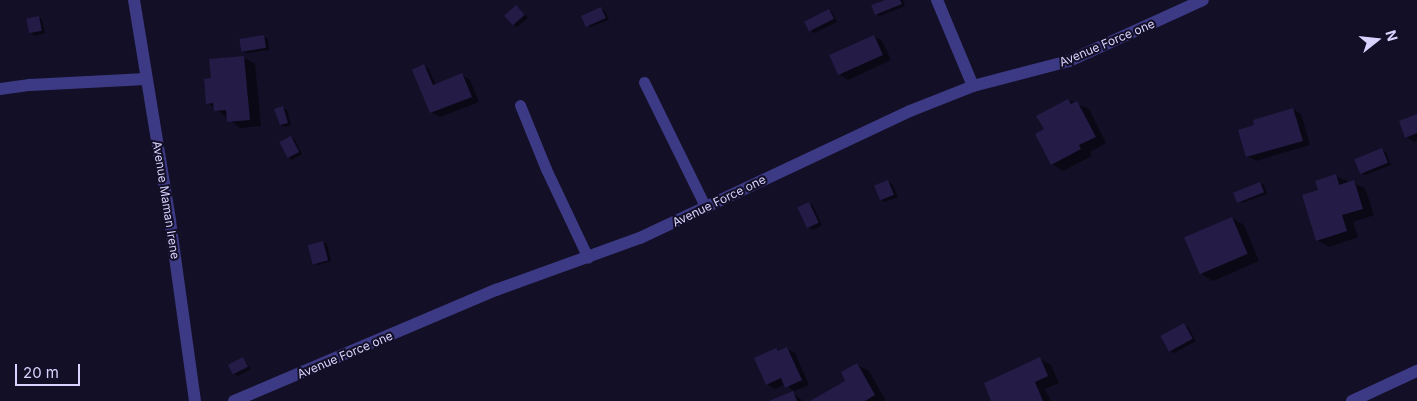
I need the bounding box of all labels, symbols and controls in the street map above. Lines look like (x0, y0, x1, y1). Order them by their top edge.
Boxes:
north arrow (1352, 15, 1402, 65)
street label: Avenue Force one (1057, 16, 1157, 70)
text: N (1382, 28, 1402, 43)
street label: Avenue Maman Irene (150, 140, 182, 260)
street label: Avenue Force one (670, 172, 768, 230)
street label: Avenue Force one (295, 328, 395, 382)
scale bar (18, 354, 82, 386)
text: 20 m (23, 363, 59, 382)

